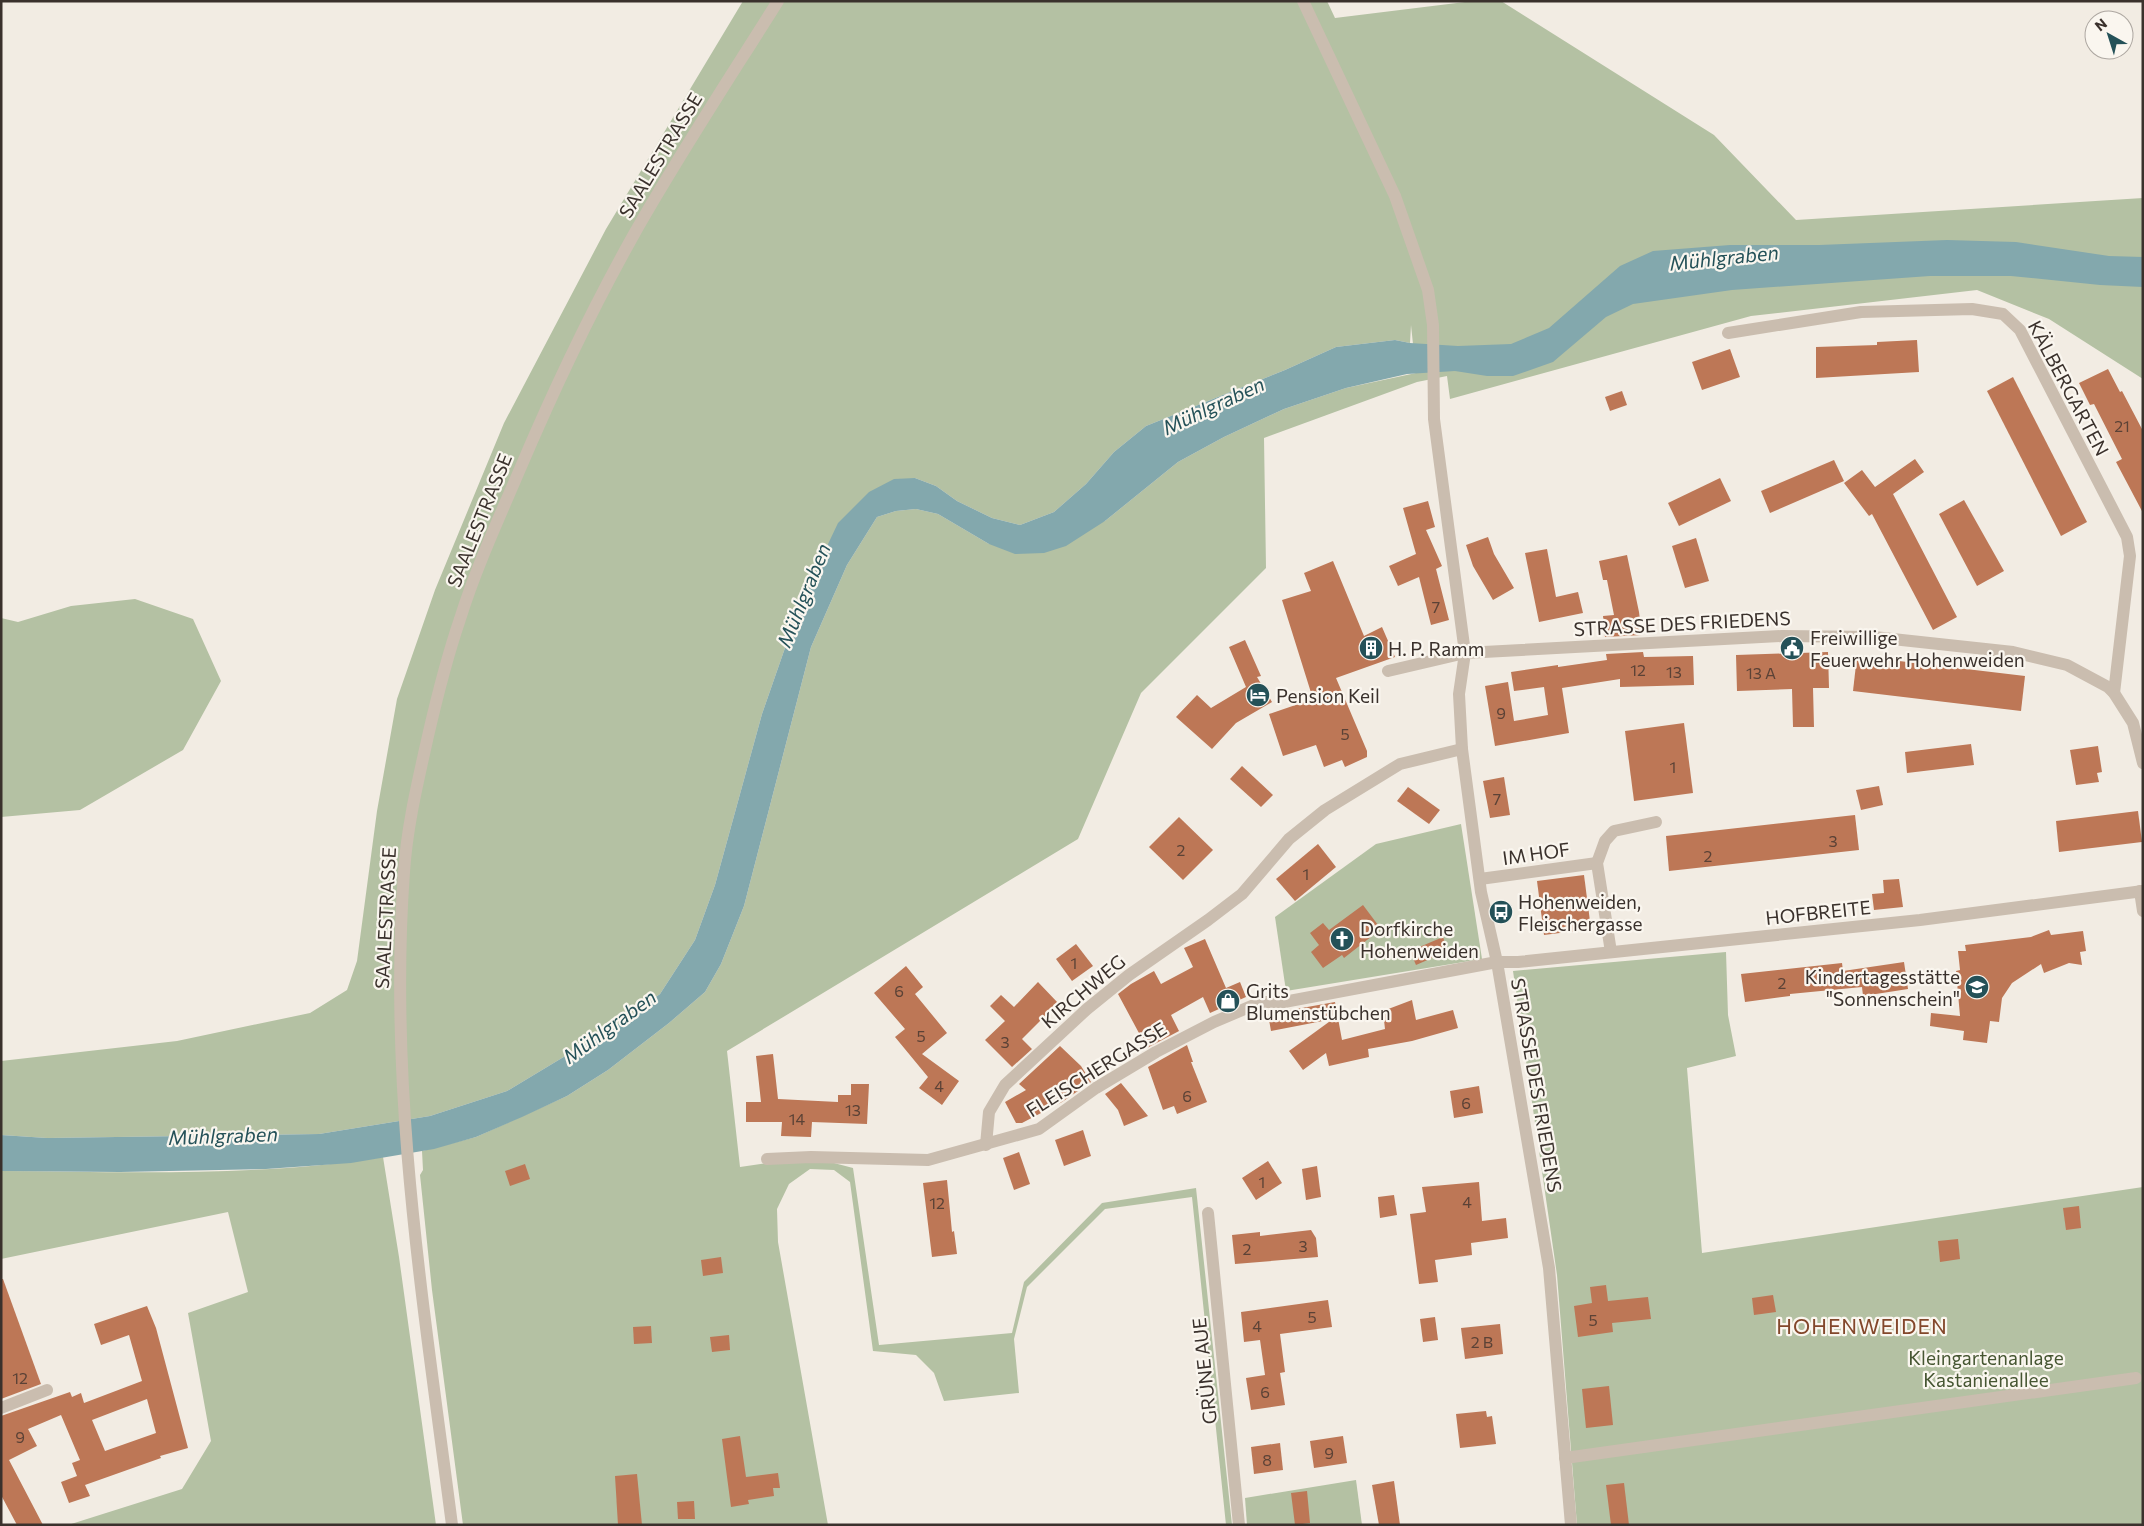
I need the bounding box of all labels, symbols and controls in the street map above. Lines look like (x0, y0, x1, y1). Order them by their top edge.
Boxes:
north arrow (2084, 10, 2134, 60)
text: N (2091, 15, 2110, 34)
street label: SAALESTRASSE (614, 88, 706, 222)
water label: Mühlgraben (1668, 239, 1780, 275)
street label: KÄLBERGARTEN (2024, 316, 2114, 460)
water label: Mühlgraben (1158, 371, 1268, 439)
house number: 21 (2114, 416, 2130, 435)
street label: SAALESTRASSE (442, 450, 516, 590)
water label: Mühlgraben (771, 540, 835, 650)
house number: 7 (1432, 597, 1440, 616)
street label: STRASSE DES FRIEDENS (1573, 606, 1791, 640)
place label: Freiwillige Feuerwehr Hohenweiden (1810, 626, 2025, 671)
building icon: H. P. Ramm (1358, 635, 1384, 661)
public building icon: Freiwillige Feuerwehr Hohenweiden (1779, 635, 1805, 661)
place label: H. P. Ramm (1388, 637, 1484, 660)
house number: 12 (1630, 660, 1646, 679)
house number: 13 (1666, 662, 1682, 681)
house number: 13 A (1746, 663, 1776, 682)
hotel icon: Pension Keil (1245, 682, 1271, 708)
place label: Pension Keil (1276, 684, 1380, 707)
house number: 9 (1496, 703, 1506, 722)
house number: 5 (1340, 724, 1350, 743)
house number: 1 (1670, 757, 1676, 776)
house number: 7 (1493, 789, 1501, 808)
house number: 3 (1828, 831, 1838, 850)
street label: IM HOF (1501, 837, 1571, 869)
house number: 2 (1177, 840, 1186, 859)
street label: SAALESTRASSE (370, 846, 400, 990)
house number: 2 (1704, 846, 1713, 865)
house number: 1 (1303, 864, 1309, 883)
place label: Hohenweiden, Fleischergasse (1518, 890, 1643, 935)
street label: HOFBREITE (1764, 895, 1872, 929)
bus stop icon: Hohenweiden, Fleischergasse (1488, 899, 1514, 925)
place label: Dorfkirche Hohenweiden (1360, 917, 1479, 962)
church icon: Dorfkirche Hohenweiden (1329, 926, 1355, 952)
street label: KIRCHWEG (1036, 949, 1130, 1033)
house number: 1 (1071, 953, 1077, 972)
place label: Kindertagesstätte "Sonnenschein" (1805, 965, 1960, 1010)
house number: 2 (1778, 973, 1787, 992)
school or university icon: Kindertagesstätte "Sonnenschein" (1964, 974, 1990, 1000)
street label: STRASSE DES FRIEDENS (1507, 976, 1567, 1194)
place label: Grits Blumenstübchen (1246, 979, 1391, 1024)
house number: 6 (894, 981, 904, 1000)
water label: Mühlgraben (558, 984, 660, 1068)
shop icon: Grits Blumenstübchen (1215, 988, 1241, 1014)
street label: FLEISCHERGASSE (1022, 1017, 1170, 1121)
house number: 5 (916, 1026, 926, 1045)
house number: 3 (1000, 1032, 1010, 1051)
house number: 4 (934, 1076, 944, 1095)
house number: 6 (1182, 1086, 1192, 1105)
house number: 6 (1461, 1093, 1471, 1112)
house number: 13 (845, 1100, 861, 1119)
house number: 14 (789, 1109, 806, 1128)
water label: Mühlgraben (168, 1121, 278, 1149)
house number: 1 (1259, 1172, 1265, 1191)
house number: 4 (1462, 1192, 1472, 1211)
house number: 12 (929, 1193, 945, 1212)
house number: 3 (1298, 1236, 1308, 1255)
house number: 2 (1243, 1239, 1252, 1258)
house number: 5 (1307, 1307, 1317, 1326)
house number: 5 (1588, 1310, 1598, 1329)
district label: HOHENWEIDEN (1776, 1313, 1948, 1338)
house number: 4 (1252, 1316, 1262, 1335)
street label: GRÜNE AUE (1187, 1317, 1221, 1425)
house number: 2 B (1471, 1332, 1493, 1351)
park label: Kleingartenanlage Kastanienallee (1908, 1346, 2064, 1391)
house number: 12 (12, 1368, 28, 1387)
house number: 6 (1260, 1382, 1270, 1401)
house number: 9 (15, 1427, 25, 1446)
house number: 9 (1324, 1443, 1334, 1462)
house number: 8 (1262, 1450, 1272, 1469)

